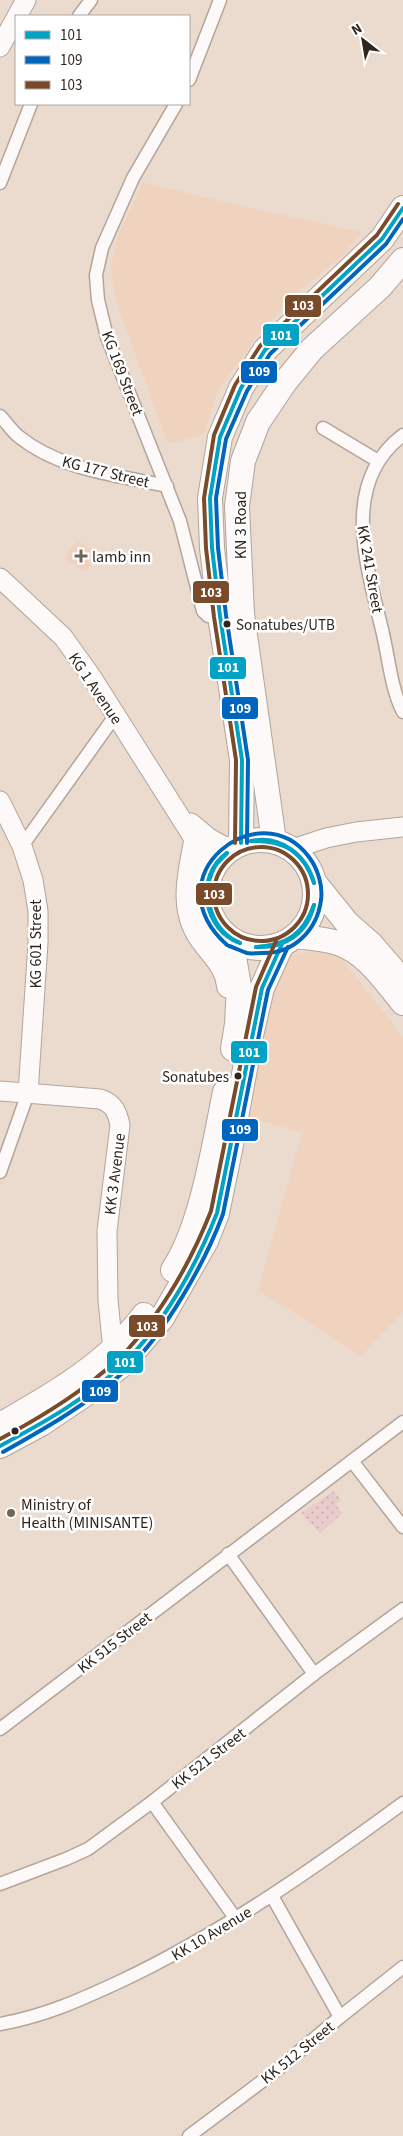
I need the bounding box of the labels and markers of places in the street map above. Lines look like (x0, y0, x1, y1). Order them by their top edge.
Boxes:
place label: lamb inn (92, 546, 151, 568)
marker: lamb inn (74, 549, 88, 563)
place label: Sonatubes/UTB (236, 615, 335, 636)
marker: Sonatubes/UTB (222, 619, 232, 629)
place label: Sonatubes (162, 1067, 229, 1088)
marker: Sonatubes (233, 1071, 243, 1081)
unlabelled marker (10, 1426, 20, 1436)
place label: Ministry of Health (MINISANTE) (21, 1494, 153, 1534)
marker: Ministry of Health (MINISANTE) (5, 1507, 17, 1519)

